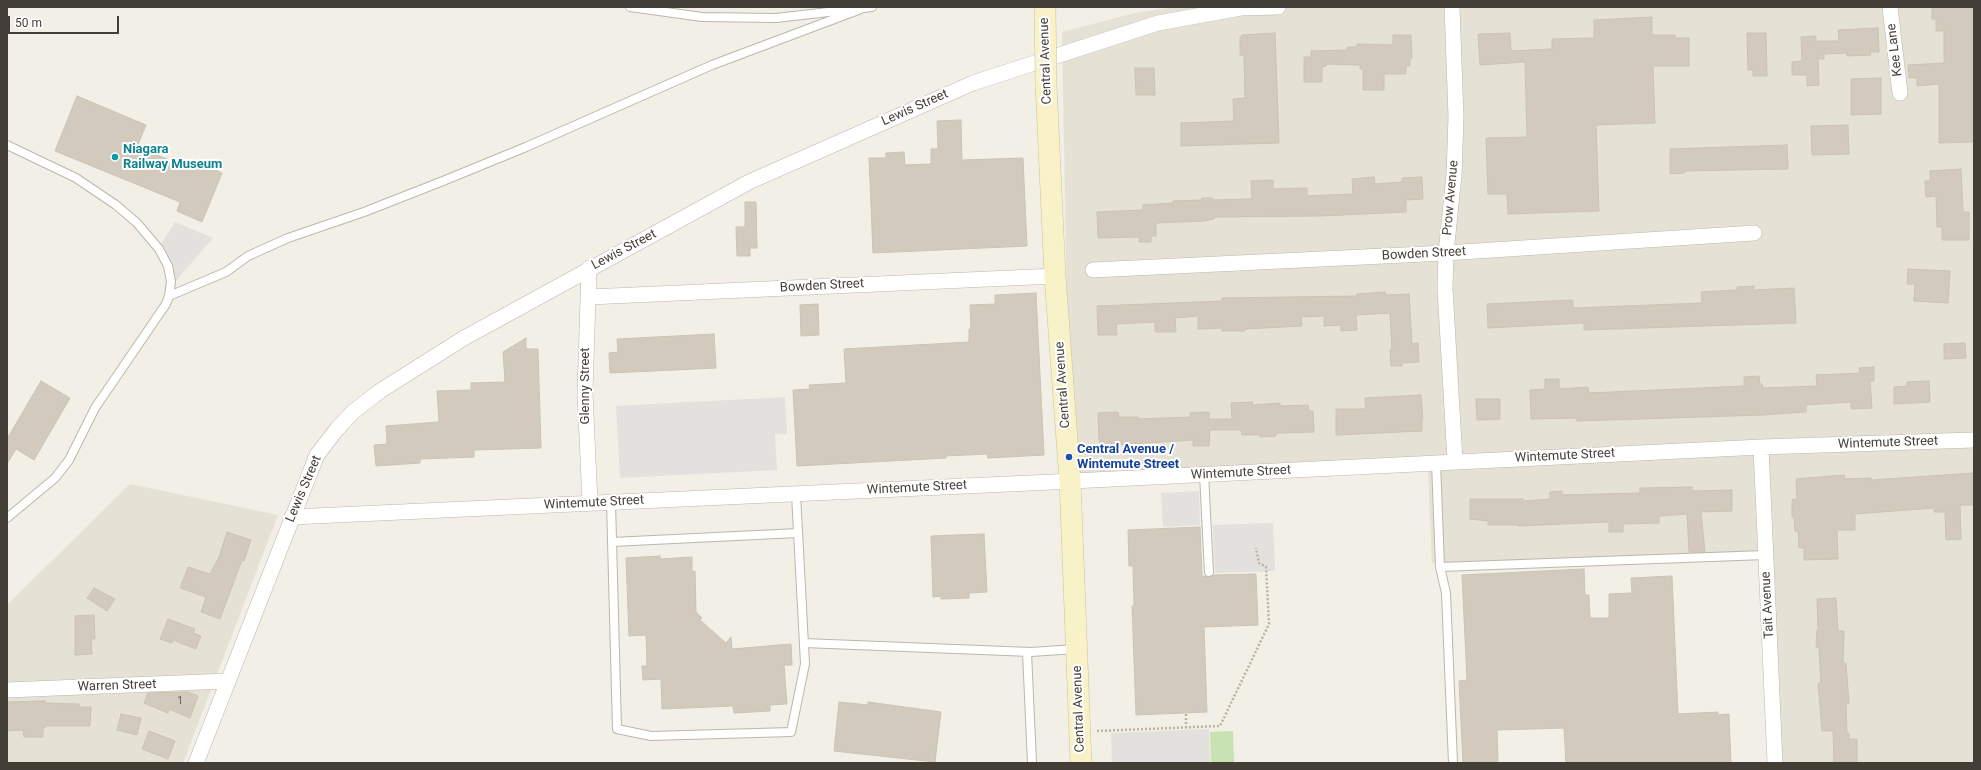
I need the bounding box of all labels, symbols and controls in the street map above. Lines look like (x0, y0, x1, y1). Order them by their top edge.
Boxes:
scale bar (10, 8, 121, 34)
text: 50 m (15, 16, 42, 30)
street label: Central Avenue (1037, 17, 1055, 105)
street label: Kee Lane (1884, 23, 1906, 77)
street label: Lewis Street (879, 86, 951, 130)
place label: Niagara Railway Museum (123, 142, 222, 173)
marker: Niagara Railway Museum (110, 152, 120, 162)
street label: Prow Avenue (1440, 160, 1462, 236)
street label: Lewis Street (589, 226, 659, 274)
street label: Bowden Street (1382, 244, 1466, 264)
street label: Bowden Street (780, 276, 864, 296)
street label: Central Avenue (1052, 341, 1074, 429)
street label: Glenny Street (578, 348, 594, 424)
street label: Wintemute Street (1838, 433, 1938, 453)
place label: Central Avenue / Wintemute Street (1077, 442, 1179, 473)
street label: Wintemute Street (1515, 446, 1615, 466)
marker: Central Avenue / Wintemute Street (1064, 452, 1074, 462)
street label: Lewis Street (283, 453, 325, 525)
street label: Wintemute Street (1191, 463, 1291, 483)
street label: Wintemute Street (867, 478, 967, 498)
street label: Wintemute Street (544, 493, 644, 513)
street label: Tait Avenue (1758, 571, 1778, 639)
street label: Central Avenue (1070, 665, 1088, 753)
street label: Warren Street (77, 677, 157, 695)
house number: 1 (177, 694, 183, 708)

